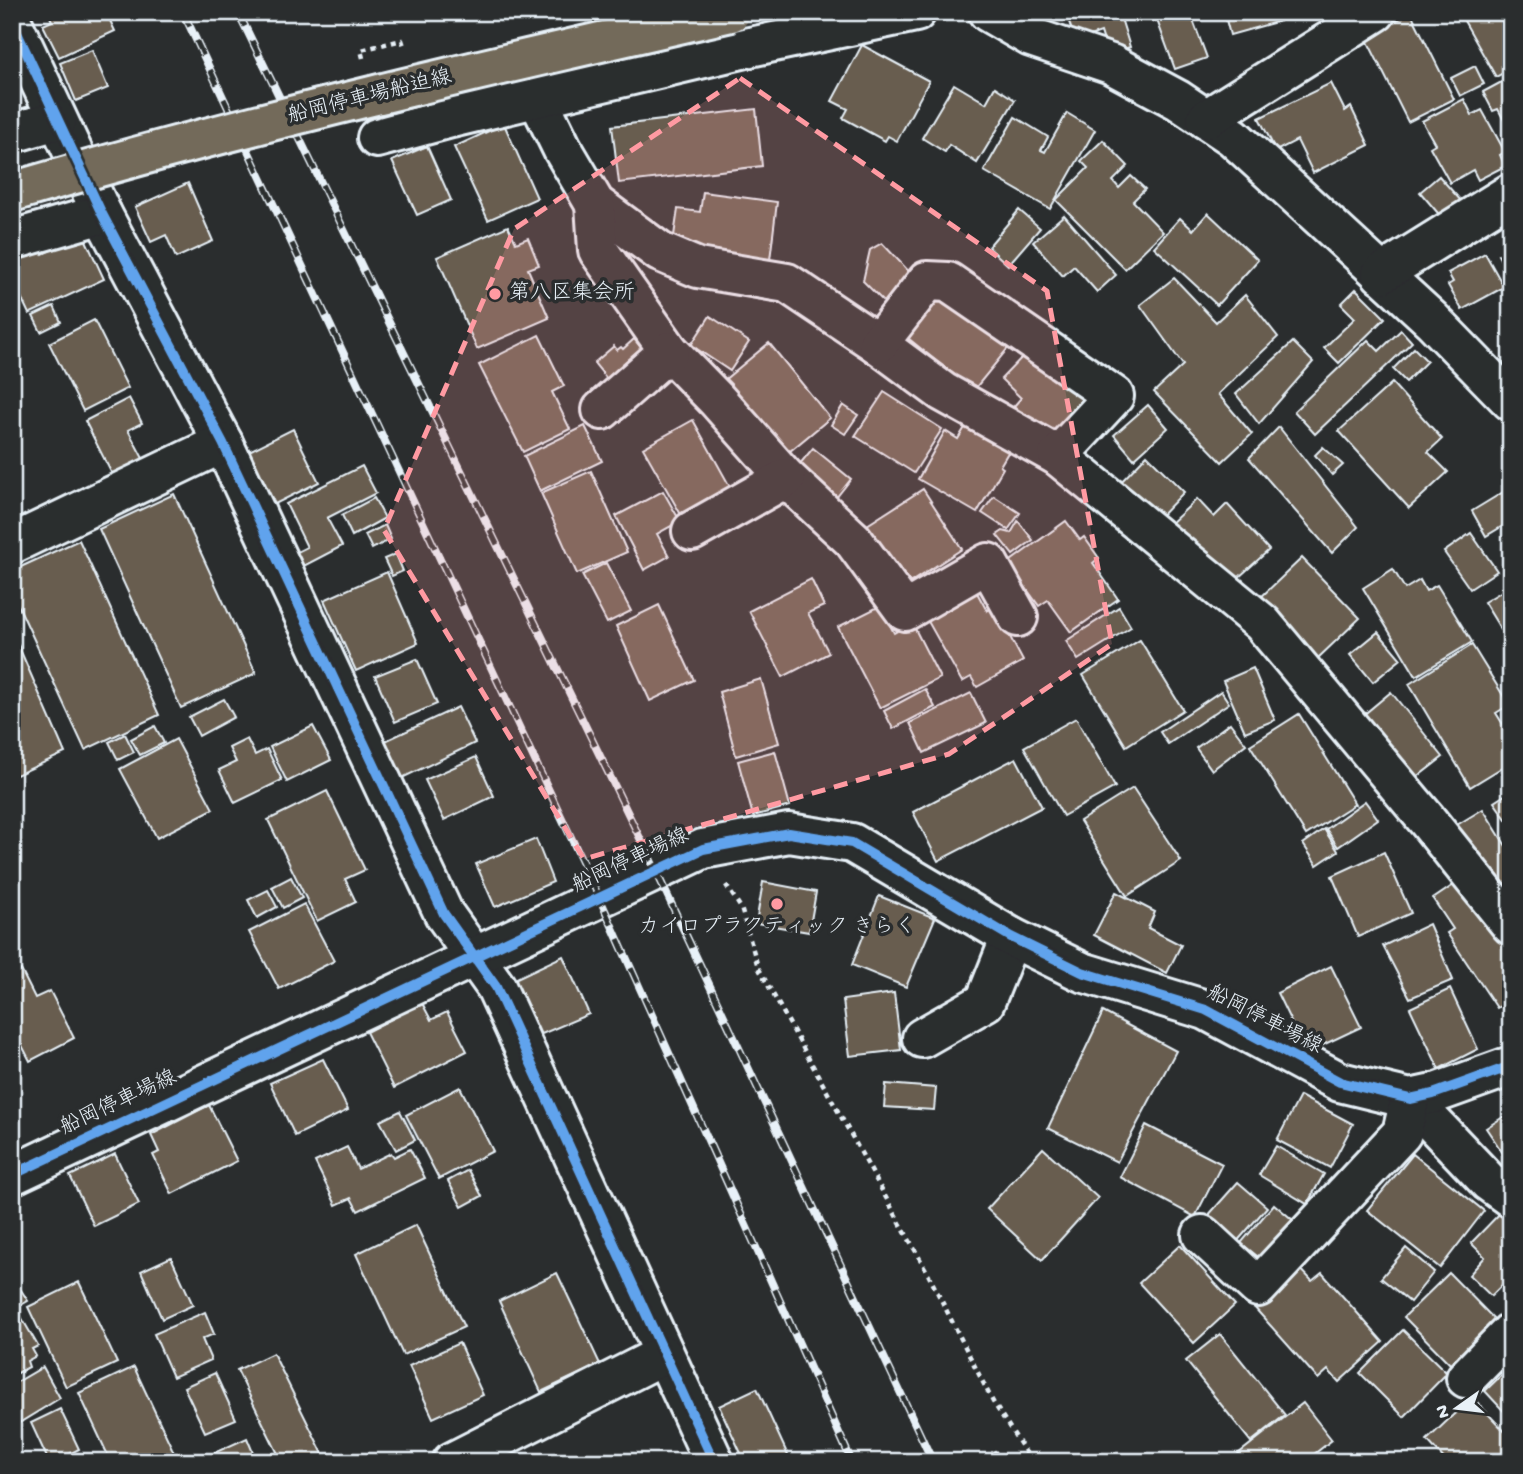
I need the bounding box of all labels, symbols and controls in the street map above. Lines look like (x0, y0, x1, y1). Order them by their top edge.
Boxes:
street label: 船岡停車場船迫線 (285, 64, 455, 130)
place label: 第八区集会所 (509, 280, 635, 307)
marker: 第八区集会所 (487, 286, 503, 302)
street label: 船岡停車場線 (568, 822, 693, 900)
marker: カイロプラクティック きらく (769, 896, 785, 912)
place label: カイロプラクティック きらく (638, 915, 916, 941)
street label: 船岡停車場線 (1202, 979, 1327, 1061)
street label: 船岡停車場線 (56, 1064, 181, 1142)
north arrow (1422, 1372, 1492, 1442)
text: N (1431, 1402, 1457, 1420)

